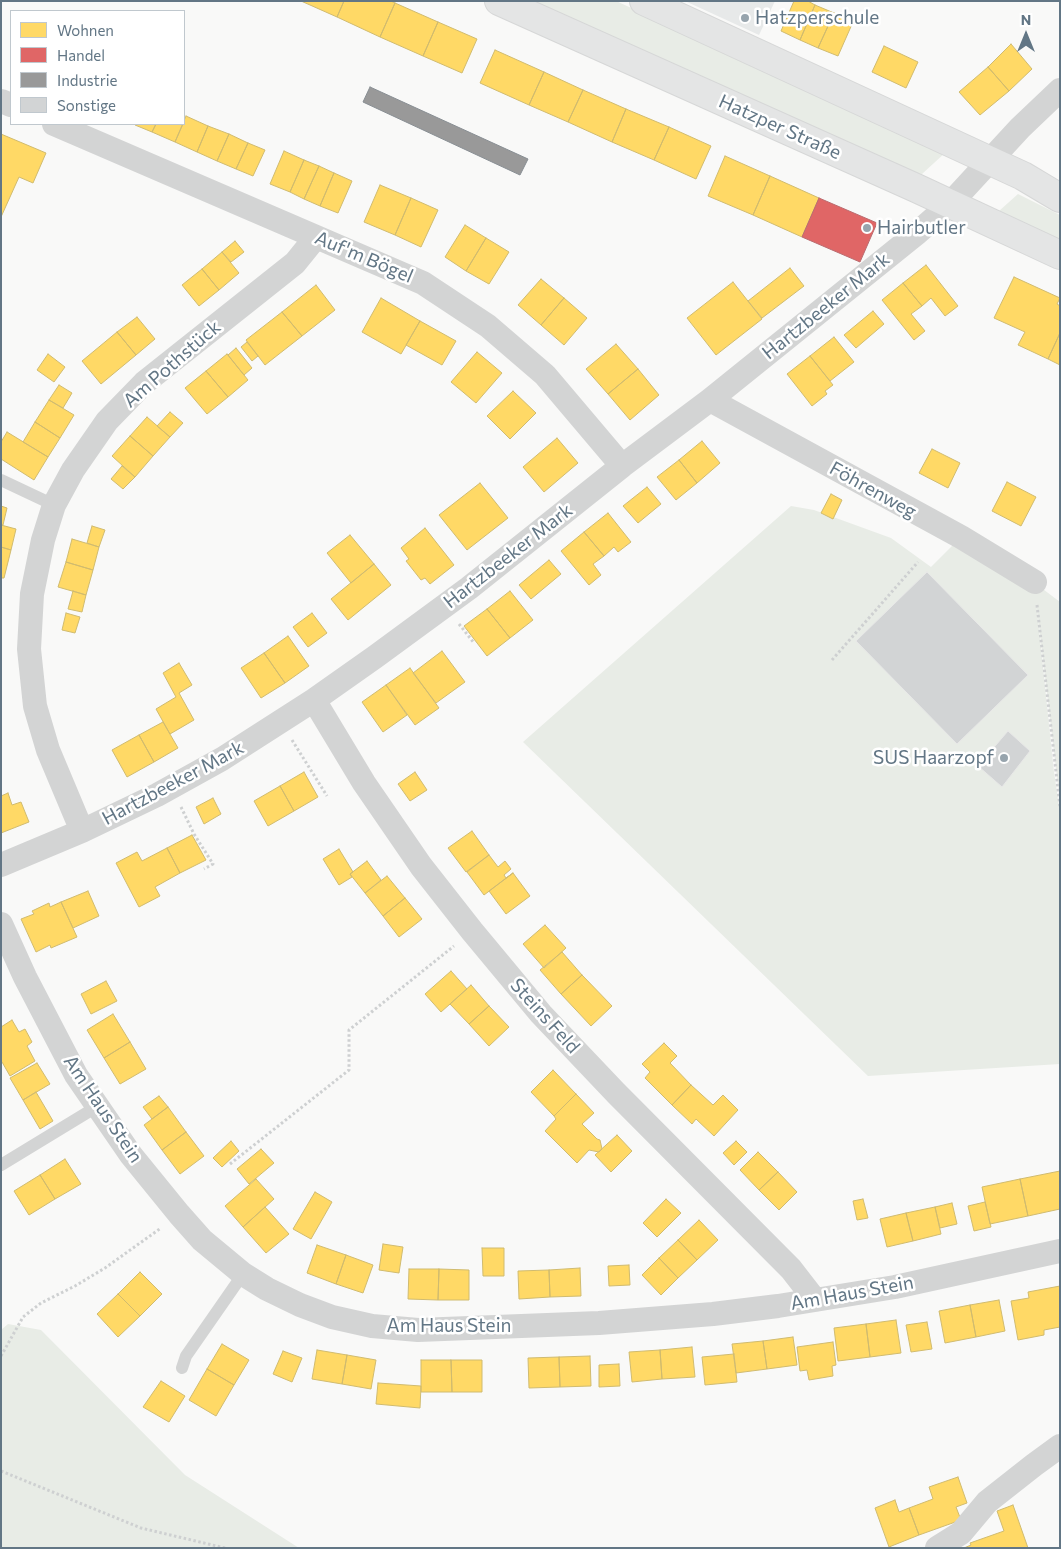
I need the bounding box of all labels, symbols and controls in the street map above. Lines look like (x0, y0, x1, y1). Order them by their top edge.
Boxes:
place label: Hatzperschule (755, 7, 879, 29)
legend (10, 10, 185, 125)
north arrow (1001, 10, 1051, 60)
text: N (1021, 11, 1031, 28)
marker: Hatzperschule (739, 12, 751, 24)
text: Wohnen (57, 21, 114, 39)
text: Handel (57, 46, 105, 64)
text: Industrie (57, 71, 118, 89)
street label: Hatzper Straße (715, 90, 845, 164)
text: Sonstige (57, 96, 116, 114)
place label: Hairbutler (877, 217, 966, 239)
marker: Hairbutler (861, 222, 873, 234)
street label: Auf'm Bögel (312, 226, 416, 288)
street label: Hartzbeeker Mark (758, 248, 894, 364)
street label: Am Pothstück (119, 316, 225, 412)
street label: Föhrenweg (826, 457, 920, 523)
street label: Hartzbeeker Mark (439, 499, 577, 613)
street label: Hartzbeeker Mark (98, 736, 248, 830)
place label: SUS Haarzopf (873, 747, 994, 769)
marker: SUS Haarzopf (998, 752, 1010, 764)
street label: Steins Feld (505, 974, 585, 1058)
street label: Am Haus Stein (59, 1051, 147, 1167)
street label: Am Haus Stein (789, 1271, 915, 1315)
street label: Am Haus Stein (387, 1315, 511, 1337)

